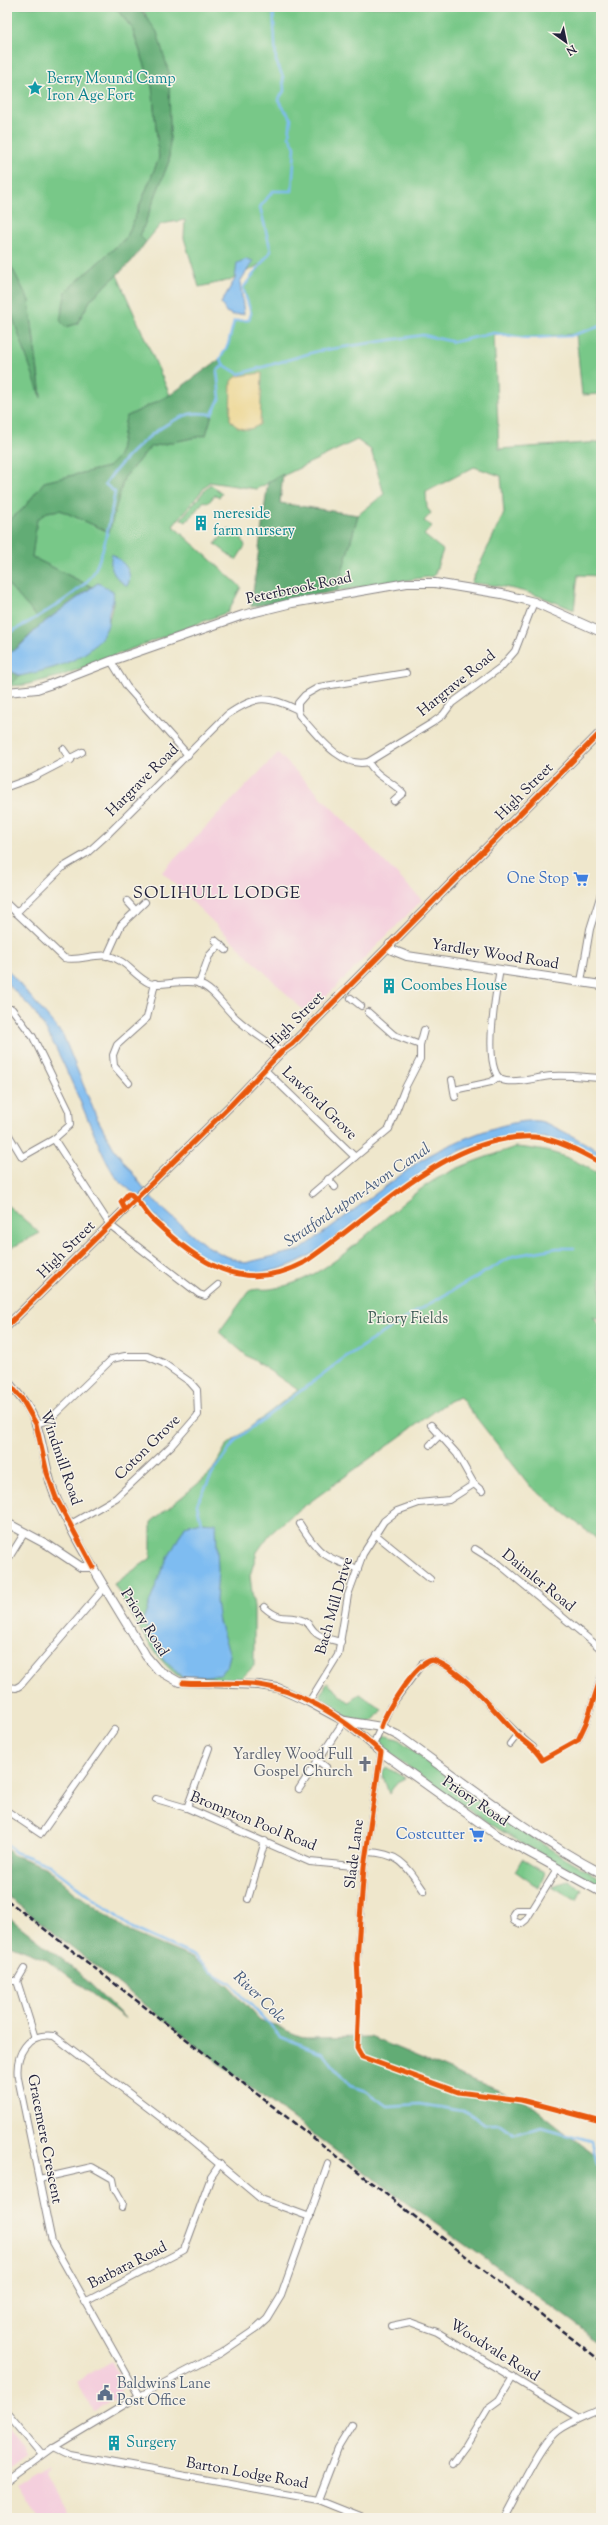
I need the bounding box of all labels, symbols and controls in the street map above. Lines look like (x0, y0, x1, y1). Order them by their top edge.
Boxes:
north arrow (546, 22, 586, 62)
text: N (563, 40, 580, 59)
place label: Berry Mound Camp Iron Age Fort (47, 69, 176, 107)
place icon: Berry Mound Camp Iron Age Fort (26, 79, 44, 97)
place label: mereside farm nursery (213, 504, 296, 542)
building icon: mereside farm nursery (192, 514, 210, 532)
street label: Peterbrook Road (244, 567, 354, 610)
street label: Hargrave Road (413, 646, 501, 722)
street label: Hargrave Road (102, 740, 184, 822)
street label: High Street (491, 758, 559, 826)
place label: One Stop (507, 869, 569, 890)
supermarket icon: One Stop (572, 870, 590, 888)
district label: SOLIHULL LODGE (133, 882, 301, 906)
street label: Yardley Wood Road (430, 935, 561, 976)
place label: Coombes House (401, 976, 507, 997)
building icon: Coombes House (380, 977, 398, 995)
street label: High Street (262, 987, 330, 1055)
street label: Lawford Grove (277, 1063, 361, 1145)
water label: Stratford-upon-Avon Canal (280, 1138, 436, 1254)
street label: High Street (33, 1216, 101, 1284)
park label: Priory Fields (368, 1309, 448, 1330)
street label: Windmill Road (34, 1408, 86, 1509)
street label: Coton Grove (110, 1410, 186, 1486)
street label: Daimler Road (497, 1545, 580, 1618)
street label: Bach Mill Drive (311, 1555, 359, 1657)
street label: Priory Road (115, 1585, 173, 1661)
place label: Yardley Wood Full Gospel Church (233, 1745, 353, 1783)
church icon: Yardley Wood Full Gospel Church (356, 1755, 374, 1773)
street label: Priory Road (438, 1772, 513, 1832)
street label: Brompton Pool Road (187, 1787, 320, 1857)
street label: Slade Lane (340, 1818, 370, 1890)
place label: Costcutter (396, 1825, 465, 1846)
supermarket icon: Costcutter (468, 1826, 486, 1844)
water label: River Cole (227, 1967, 291, 2029)
street label: Gracemere Crescent (21, 2072, 67, 2206)
street label: Barbara Road (85, 2237, 172, 2295)
street label: Woodvale Road (445, 2315, 544, 2387)
place label: Baldwins Lane Post Office (117, 2374, 211, 2412)
public building icon: Baldwins Lane Post Office (96, 2384, 114, 2402)
place label: Surgery (126, 2433, 177, 2454)
building icon: Surgery (105, 2434, 123, 2452)
street label: Barton Lodge Road (184, 2453, 310, 2495)

